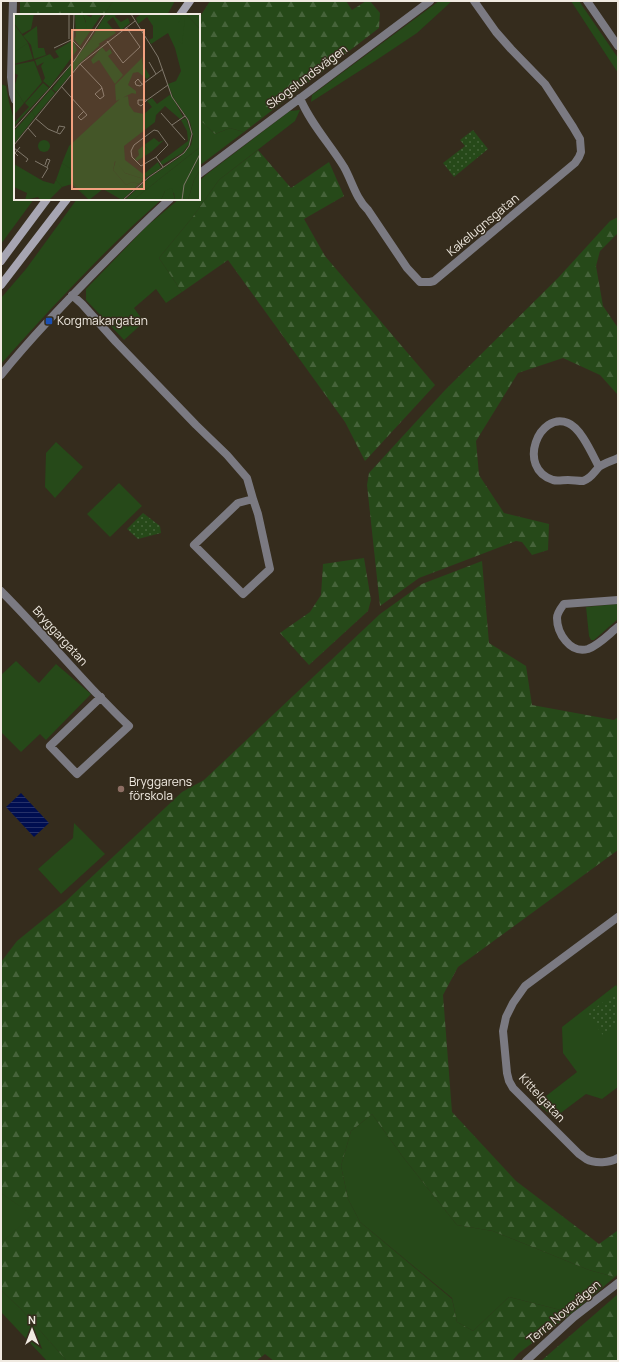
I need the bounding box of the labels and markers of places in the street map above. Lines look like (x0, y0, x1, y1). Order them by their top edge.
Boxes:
place label: Korgmakargatan (57, 312, 148, 329)
marker: Korgmakargatan (44, 316, 54, 326)
place label: Bryggarens förskola (129, 773, 192, 804)
marker: Bryggarens förskola (116, 784, 126, 794)

